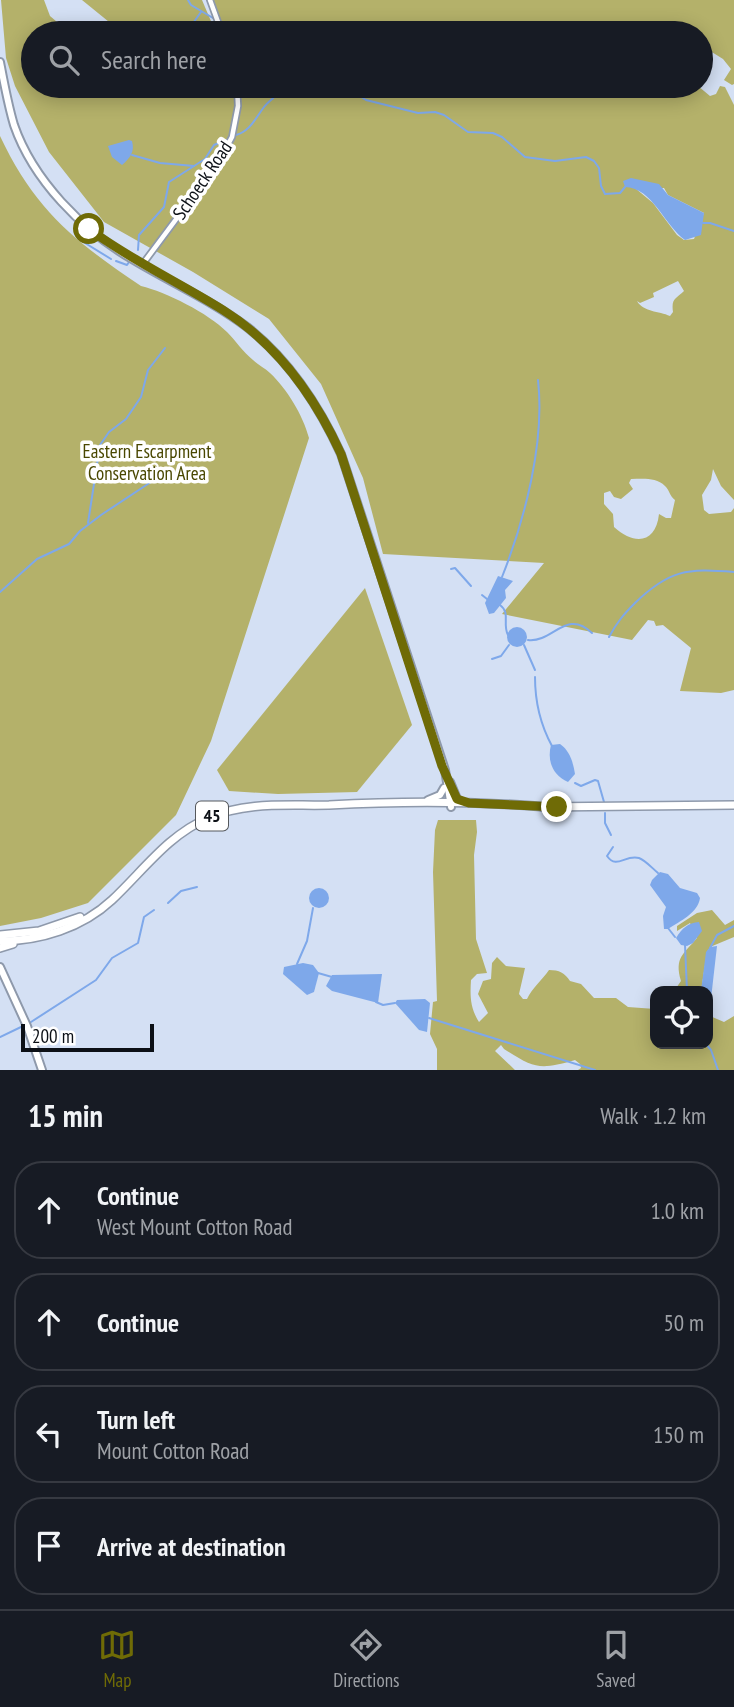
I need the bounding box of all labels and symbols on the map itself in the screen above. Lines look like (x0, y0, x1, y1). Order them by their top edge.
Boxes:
street label: Schoeck Road (167, 136, 237, 224)
route start (73, 213, 104, 244)
park label: Eastern Escarpment Conservation Area (83, 439, 212, 485)
route end (541, 791, 572, 822)
road number: 45 (196, 802, 228, 830)
scale bar (21, 1021, 154, 1053)

